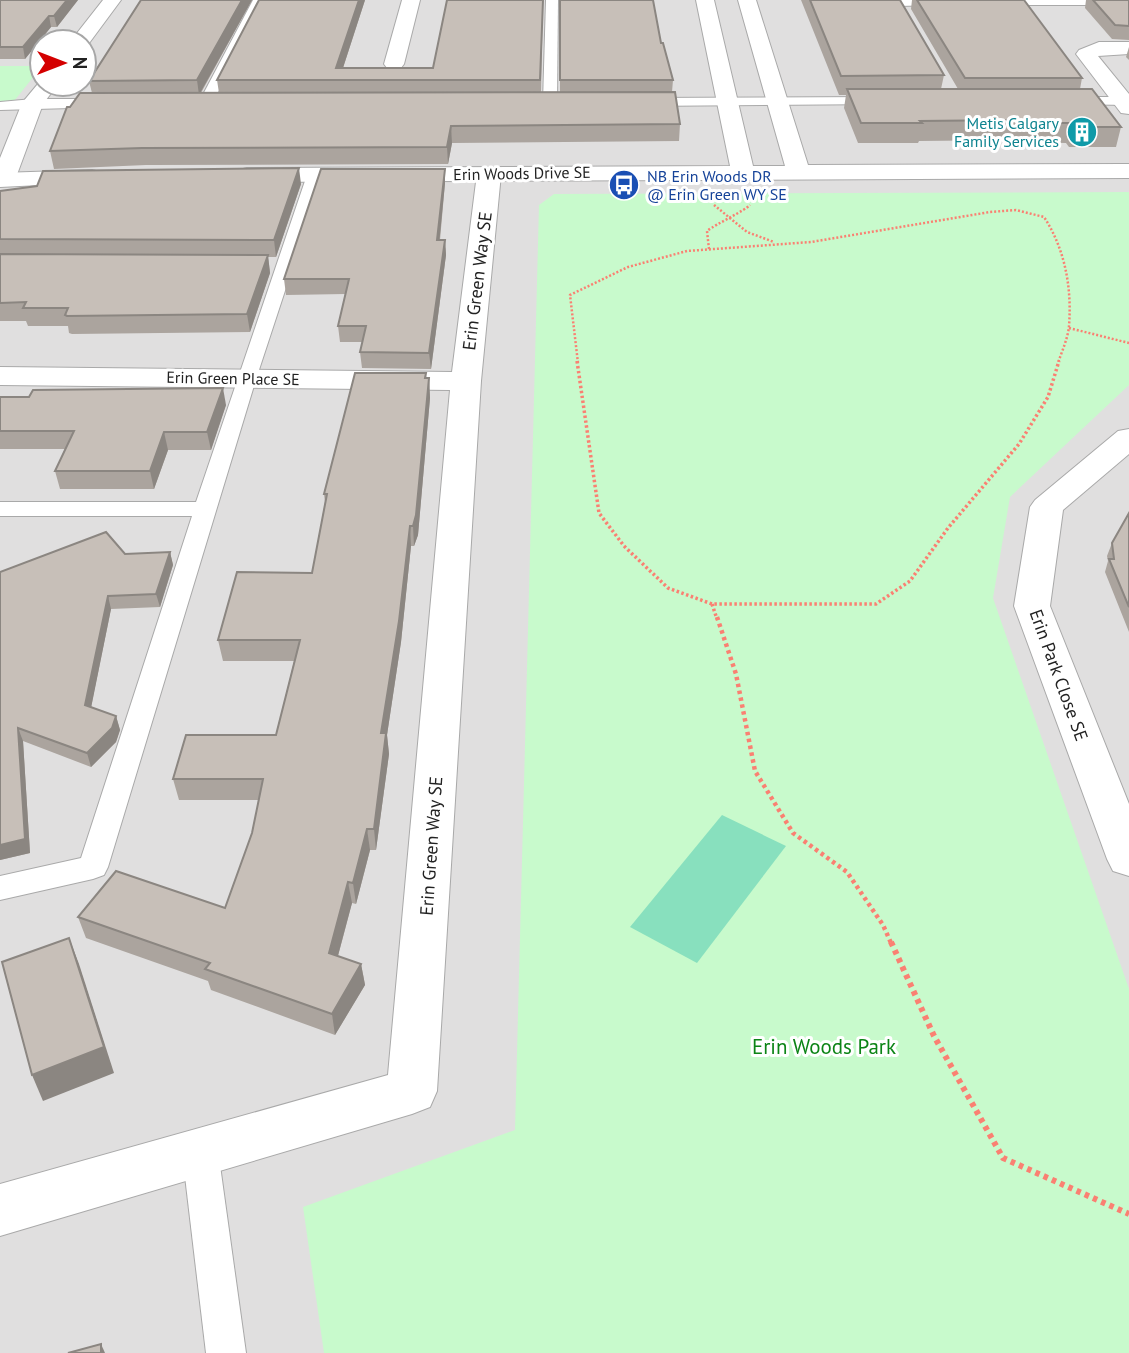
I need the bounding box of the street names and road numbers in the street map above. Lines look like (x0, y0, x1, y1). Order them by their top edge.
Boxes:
street label: Erin Woods Drive SE (453, 162, 591, 184)
street label: Erin Green Way SE (457, 210, 497, 352)
street label: Erin Green Place SE (166, 367, 300, 389)
street label: Erin Park Close SE (1025, 606, 1093, 744)
street label: Erin Green Way SE (415, 776, 447, 916)

